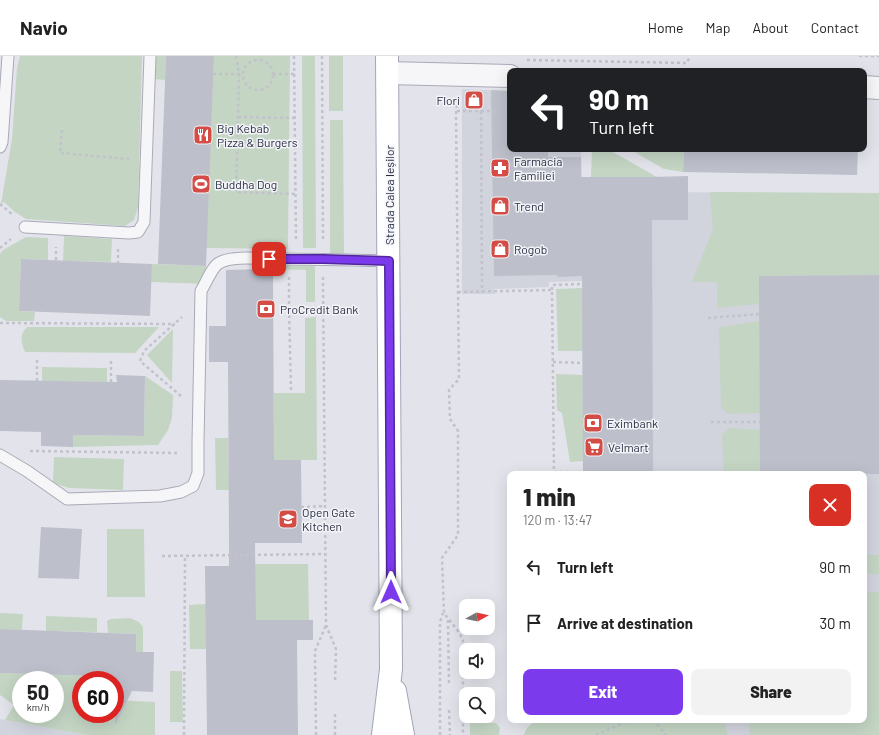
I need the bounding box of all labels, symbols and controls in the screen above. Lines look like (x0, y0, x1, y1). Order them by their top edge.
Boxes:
text: Navio (20, 16, 68, 39)
text: Home (648, 19, 684, 36)
text: Map (706, 19, 730, 36)
text: About (752, 19, 789, 36)
text: Contact (811, 19, 859, 36)
text: 90 m (589, 82, 649, 116)
icon: left (523, 84, 575, 136)
shop icon: Flori (463, 89, 485, 111)
place label: Flori (436, 93, 460, 107)
text: Turn left (589, 116, 655, 138)
place label: Big Kebab Pizza & Burgers (217, 121, 298, 149)
restaurant icon: Big Kebab Pizza & Burgers (192, 124, 214, 146)
street label: Strada Calea Ieșilor (382, 144, 396, 245)
place label: Farmacia Familiei (514, 154, 562, 182)
pharmacy icon: Farmacia Familiei (489, 157, 511, 179)
sports icon: Buddha Dog (190, 173, 212, 195)
place label: Buddha Dog (215, 177, 277, 191)
shop icon: Trend (489, 195, 511, 217)
place label: Trend (514, 199, 544, 213)
shop icon: Rogob (489, 238, 511, 260)
pin (252, 242, 286, 276)
place label: Rogob (514, 242, 547, 256)
icon: arrive (258, 248, 280, 270)
bank icon: ProCredit Bank (255, 298, 277, 320)
place label: ProCredit Bank (280, 302, 358, 316)
bank icon: Eximbank (582, 412, 604, 434)
place label: Eximbank (607, 416, 658, 430)
supermarket icon: Velmart (583, 436, 605, 458)
place label: Velmart (608, 440, 649, 454)
text: 1 min (523, 482, 576, 511)
button: close (809, 484, 851, 526)
place label: Open Gate Kitchen (302, 505, 355, 533)
school or university icon: Open Gate Kitchen (277, 508, 299, 530)
text: 120 m · 13:47 (523, 512, 592, 528)
icon: left (523, 556, 545, 578)
text: Turn left (557, 558, 613, 576)
text: 90 m (819, 558, 851, 576)
position arrow (370, 571, 412, 613)
north arrow (459, 599, 495, 635)
map controls (459, 599, 495, 723)
icon: arrive (523, 612, 545, 634)
text: Arrive at destination (557, 614, 693, 632)
text: 30 m (819, 614, 851, 632)
button: sound (459, 643, 495, 679)
button: Exit (523, 669, 683, 715)
button: Share (691, 669, 851, 715)
speed limit sign: 60 (72, 671, 124, 723)
text: 50 (27, 680, 49, 704)
button: search (459, 687, 495, 723)
text: km/h (27, 701, 49, 713)

